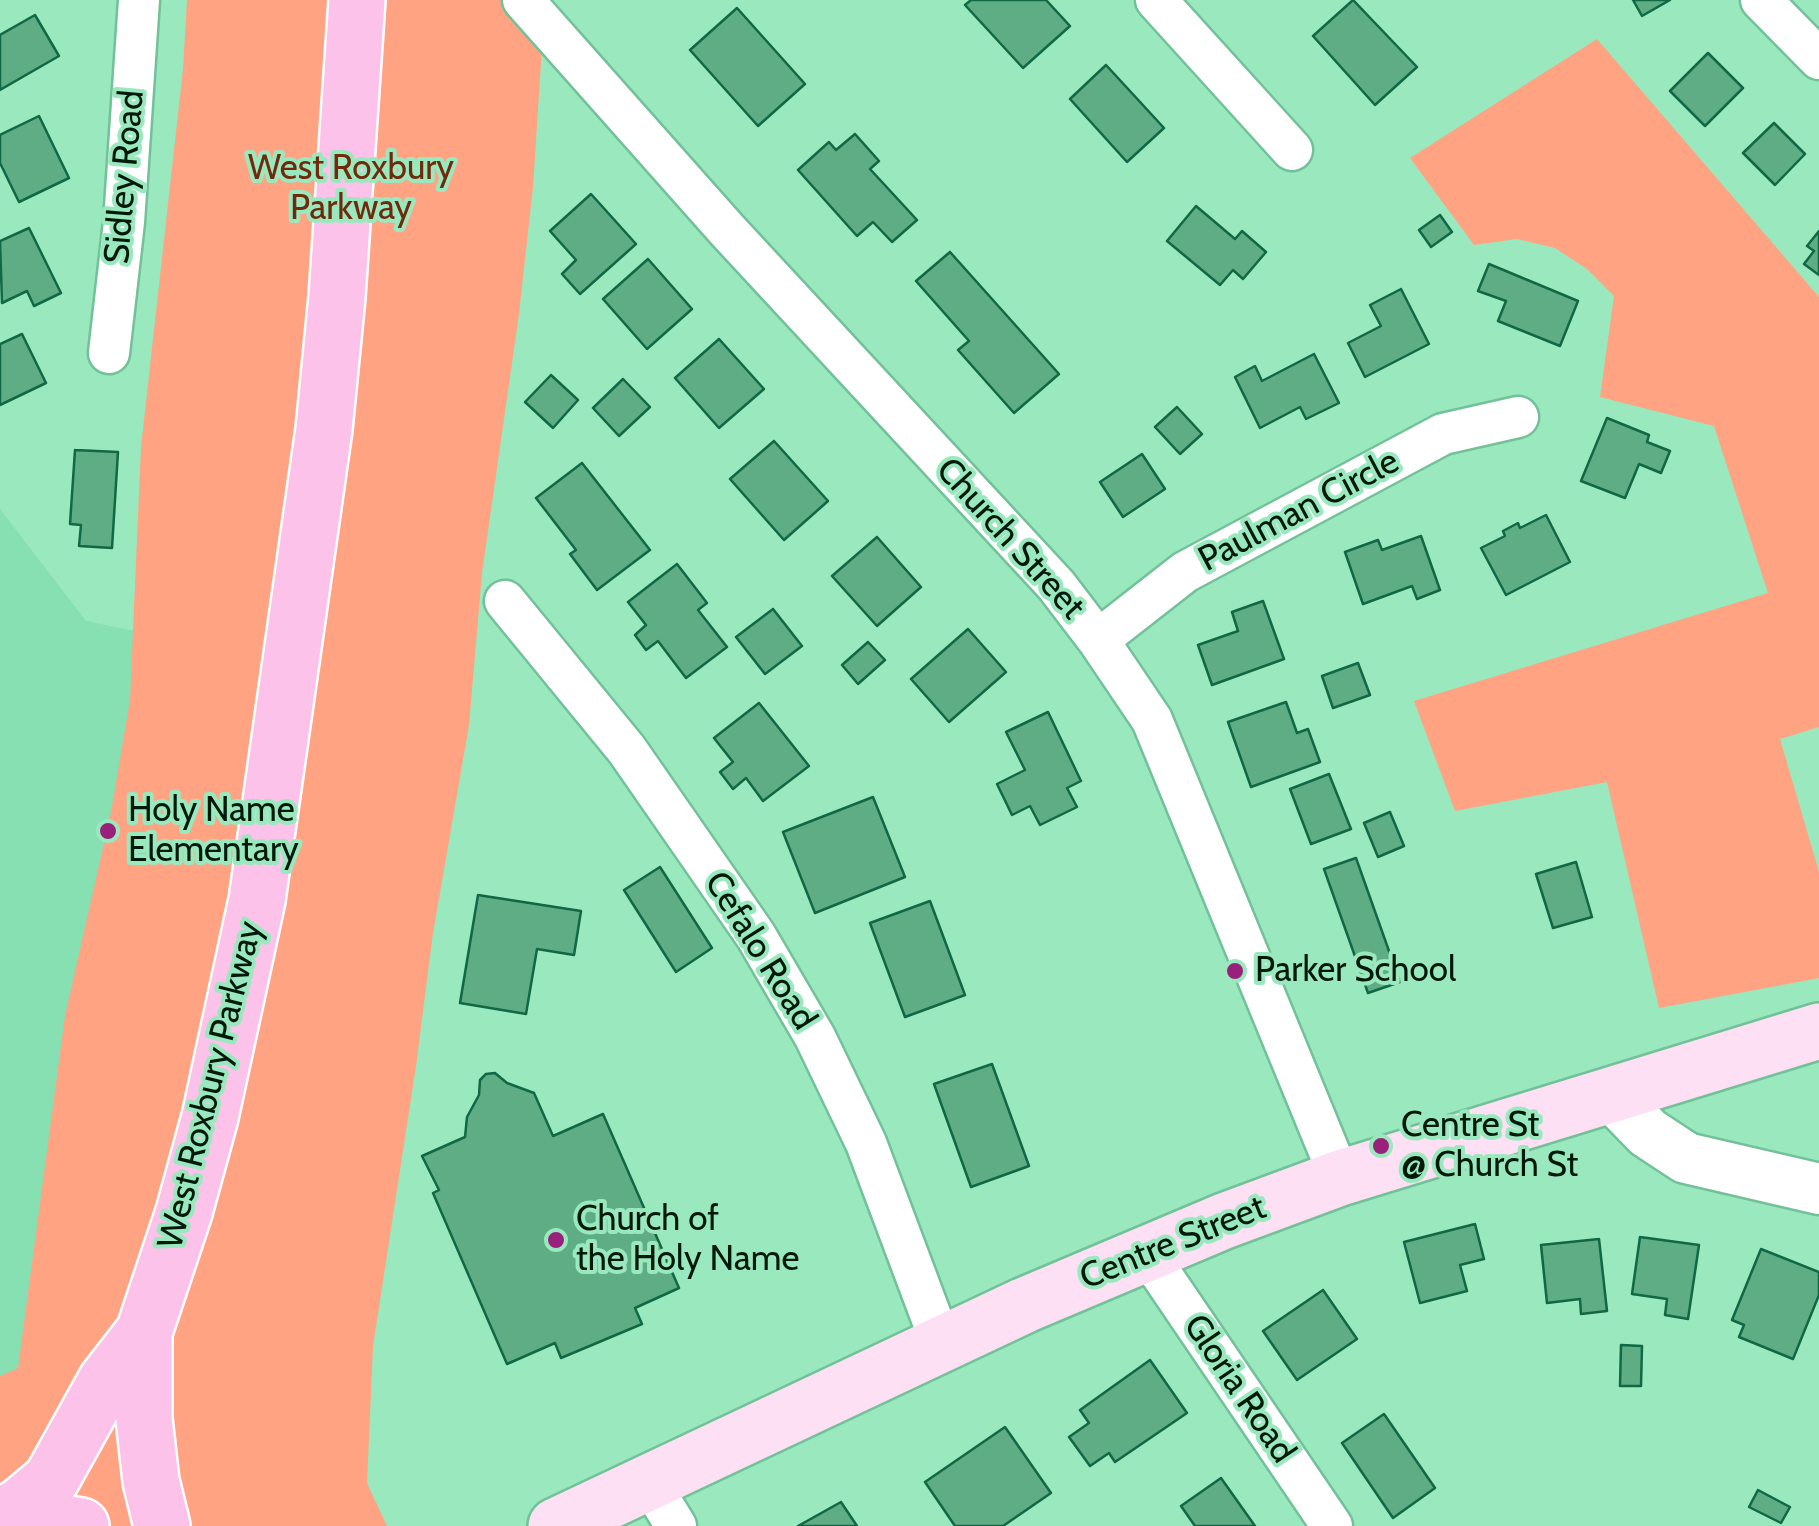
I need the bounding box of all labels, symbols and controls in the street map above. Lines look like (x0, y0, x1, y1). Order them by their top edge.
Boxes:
street label: Sidley Road (96, 88, 154, 266)
park label: West Roxbury Parkway (248, 148, 454, 230)
street label: Paulman Circle (1192, 441, 1406, 581)
street label: Church Street (927, 450, 1093, 628)
place label: Holy Name Elementary (128, 790, 299, 872)
marker: Holy Name Elementary (97, 820, 119, 842)
street label: Cefalo Road (695, 864, 825, 1038)
street label: West Roxbury Parkway (150, 917, 272, 1253)
place label: Parker School (1255, 950, 1456, 992)
marker: Parker School (1224, 960, 1246, 982)
place label: Centre St @ Church St (1401, 1105, 1578, 1187)
marker: Centre St @ Church St (1370, 1135, 1392, 1157)
street label: Centre Street (1074, 1187, 1272, 1299)
place label: Church of the Holy Name (576, 1199, 799, 1281)
marker: Church of the Holy Name (545, 1229, 567, 1251)
street label: Gloria Road (1174, 1307, 1304, 1471)

